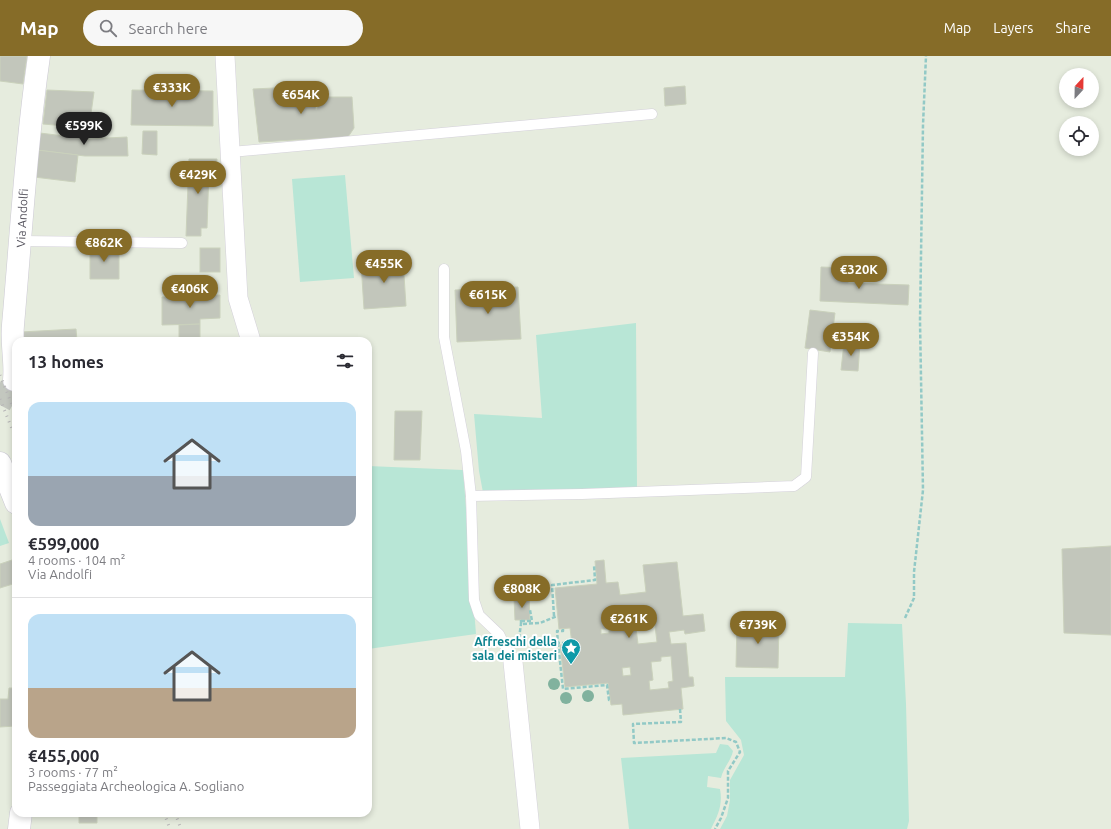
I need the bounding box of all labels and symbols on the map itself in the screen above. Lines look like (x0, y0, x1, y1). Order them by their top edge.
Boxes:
north arrow (1059, 68, 1099, 108)
pin: €333K (144, 74, 200, 108)
pin: €654K (273, 81, 329, 115)
pin: €599K (56, 112, 112, 146)
pin: €429K (170, 161, 226, 195)
street label: Via Andolfi (14, 188, 30, 248)
pin: €862K (76, 229, 132, 263)
pin: €455K (356, 250, 412, 284)
pin: €320K (831, 256, 887, 290)
pin: €406K (162, 275, 218, 309)
pin: €615K (460, 281, 516, 315)
pin: €354K (823, 323, 879, 357)
pin: €808K (494, 575, 550, 609)
pin: €261K (601, 605, 657, 639)
pin: €739K (730, 611, 786, 645)
place label: Affreschi della sala dei misteri (472, 635, 557, 662)
place icon: Affreschi della sala dei misteri (560, 637, 582, 665)

